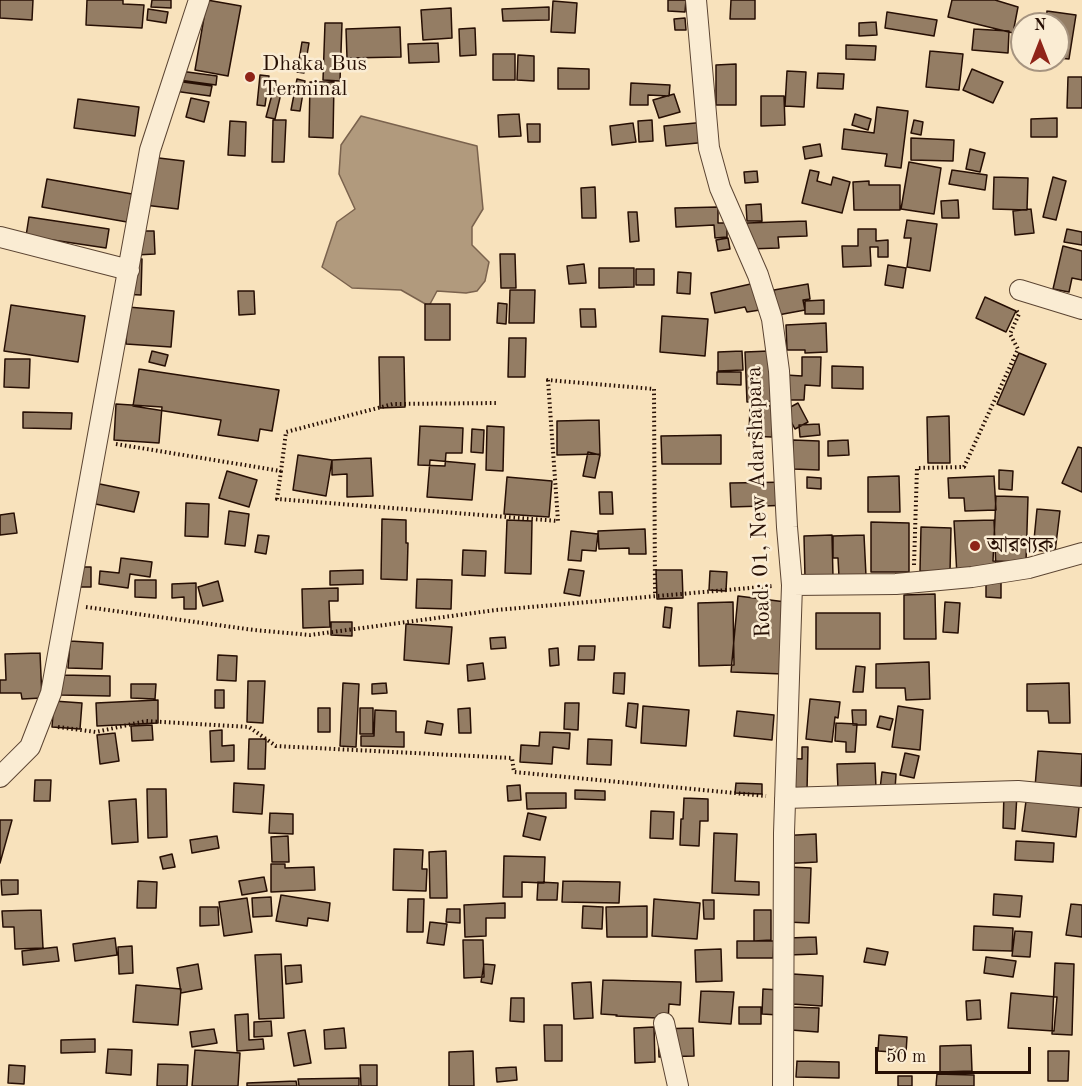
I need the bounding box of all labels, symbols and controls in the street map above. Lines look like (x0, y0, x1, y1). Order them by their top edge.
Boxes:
north arrow (1010, 12, 1070, 72)
text: N (1034, 18, 1046, 34)
place label: Dhaka Bus Terminal (262, 51, 367, 102)
marker: Dhaka Bus Terminal (243, 70, 257, 84)
street label: Road: 01, New Adarshapara (741, 366, 777, 638)
place label: আরণ্যক (987, 533, 1054, 559)
marker: আরণ্যক (968, 539, 982, 553)
scale bar (878, 1035, 1034, 1073)
text: 50 m (886, 1048, 926, 1066)

